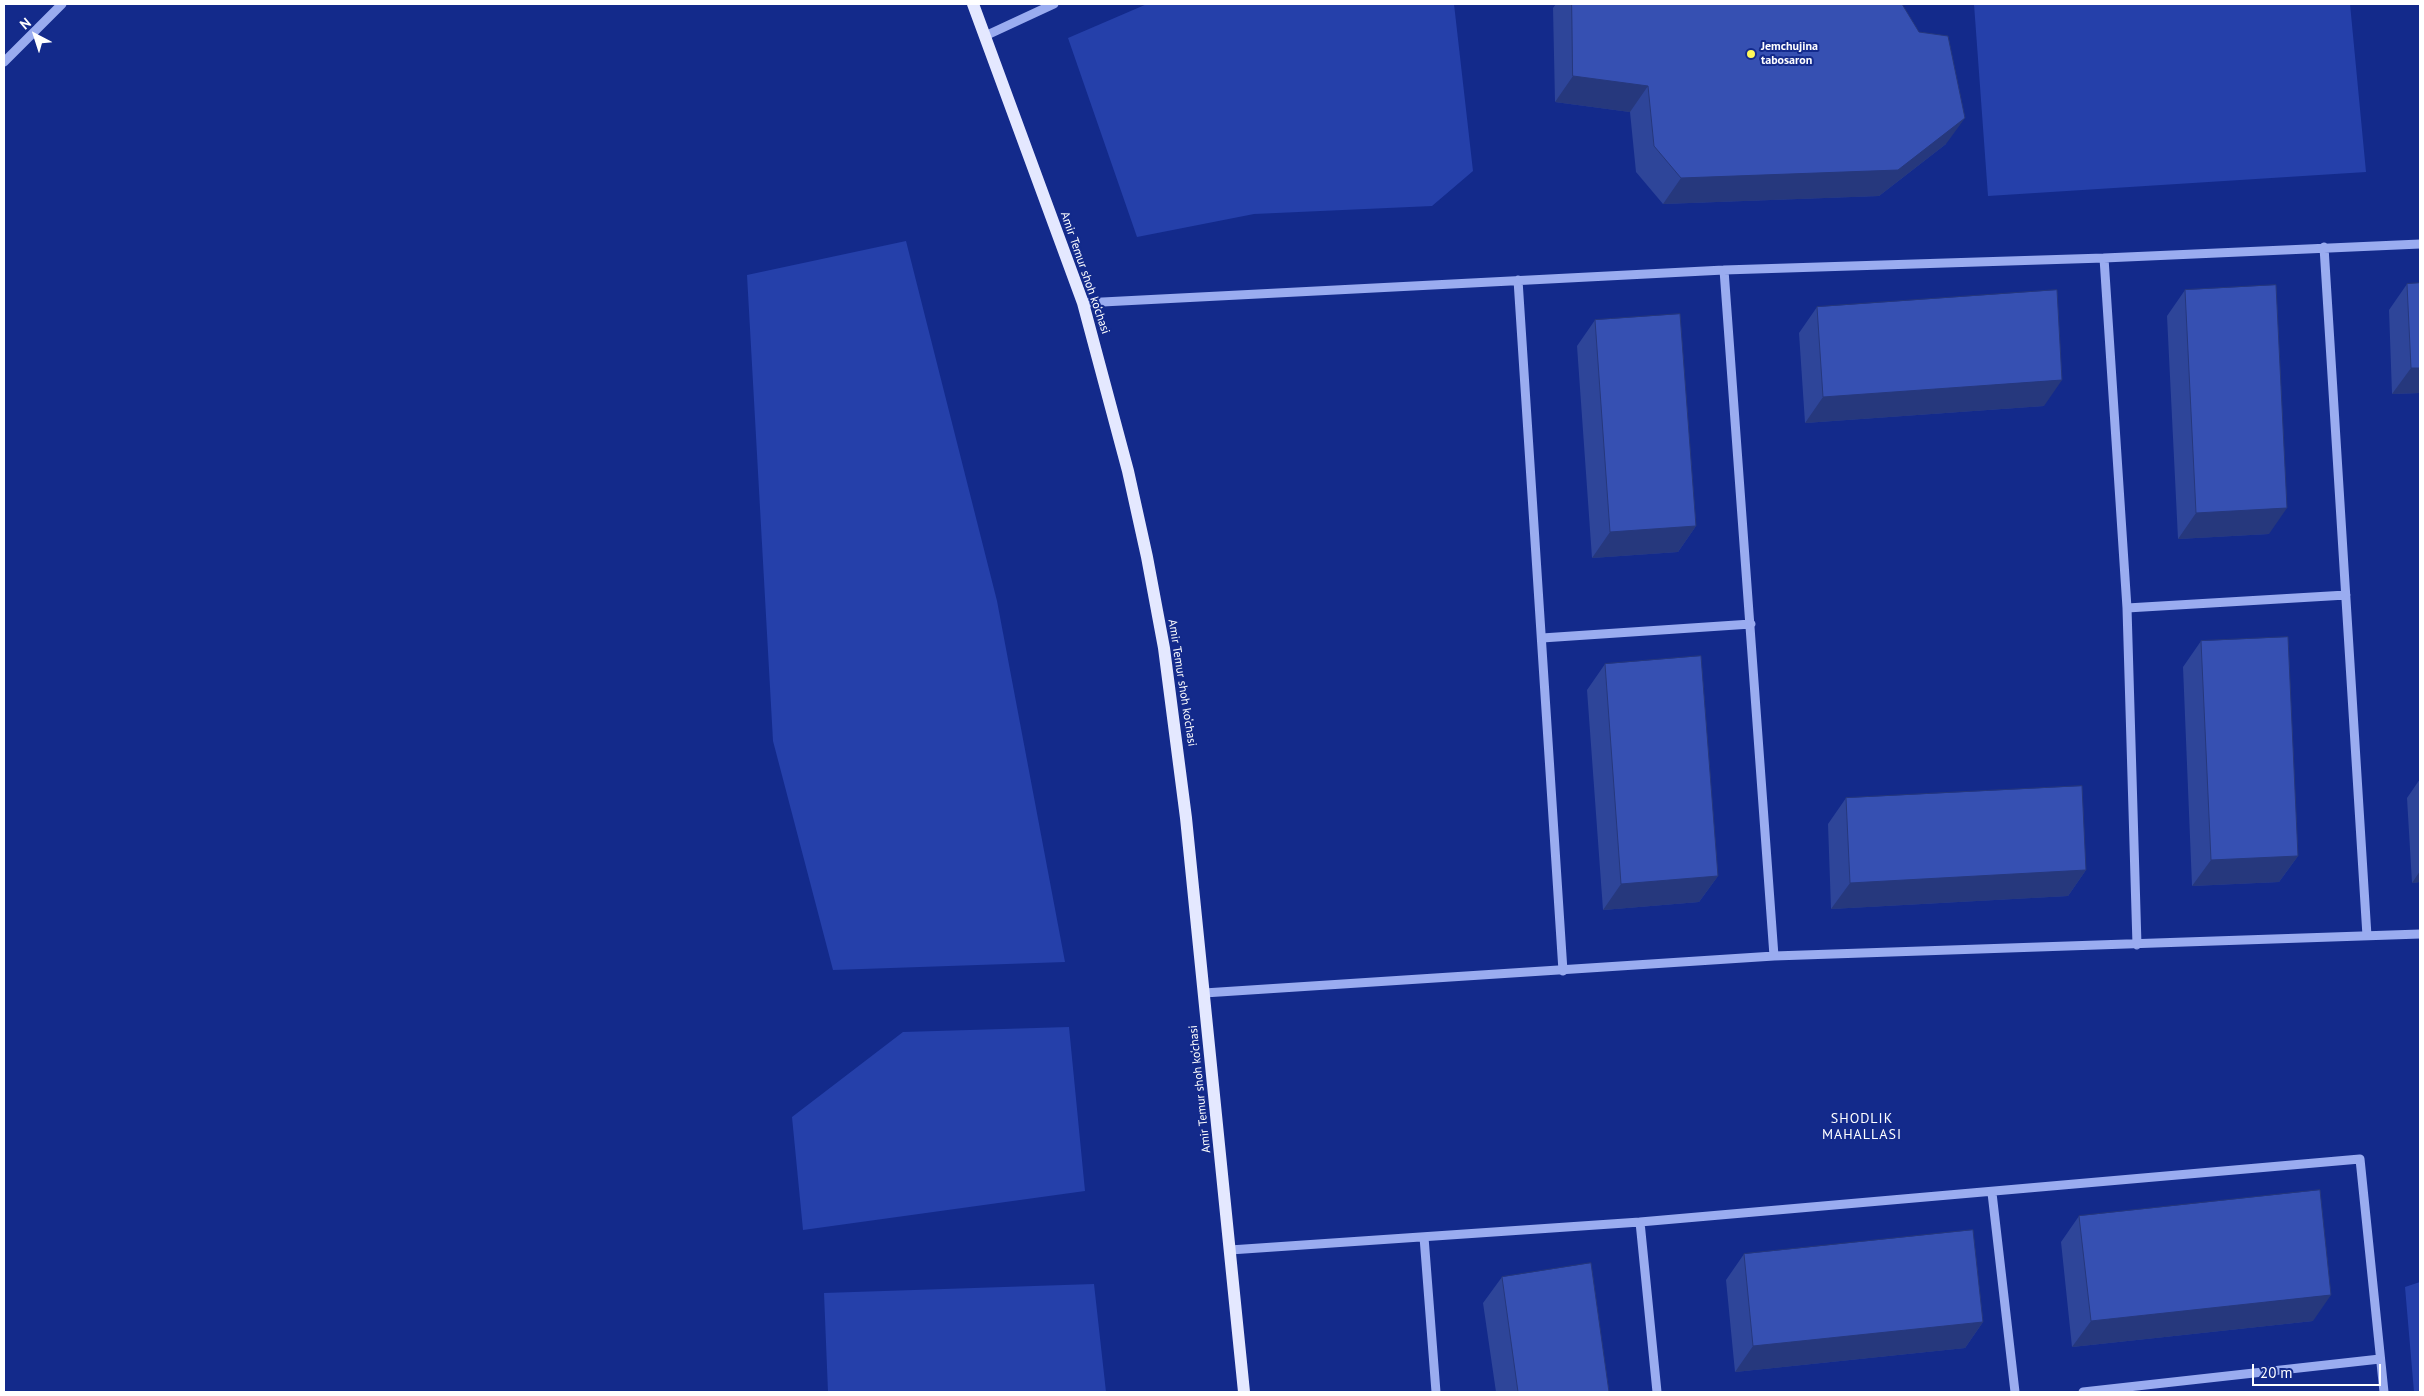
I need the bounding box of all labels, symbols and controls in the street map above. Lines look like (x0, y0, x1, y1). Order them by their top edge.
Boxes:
north arrow (10, 10, 60, 60)
text: N (16, 14, 35, 33)
place label: Jemchujina tabosaron (1761, 40, 1818, 68)
marker: Jemchujina tabosaron (1745, 48, 1757, 60)
street label: Amir Temur shoh ko‘chasi (1057, 210, 1113, 336)
street label: Amir Temur shoh ko‘chasi (1165, 618, 1199, 748)
street label: Amir Temur shoh ko‘chasi (1186, 1024, 1214, 1154)
district label: SHODLIK MAHALLASI (1821, 1111, 1903, 1144)
scale bar (2254, 1354, 2383, 1386)
text: 20 m (2260, 1363, 2293, 1382)

